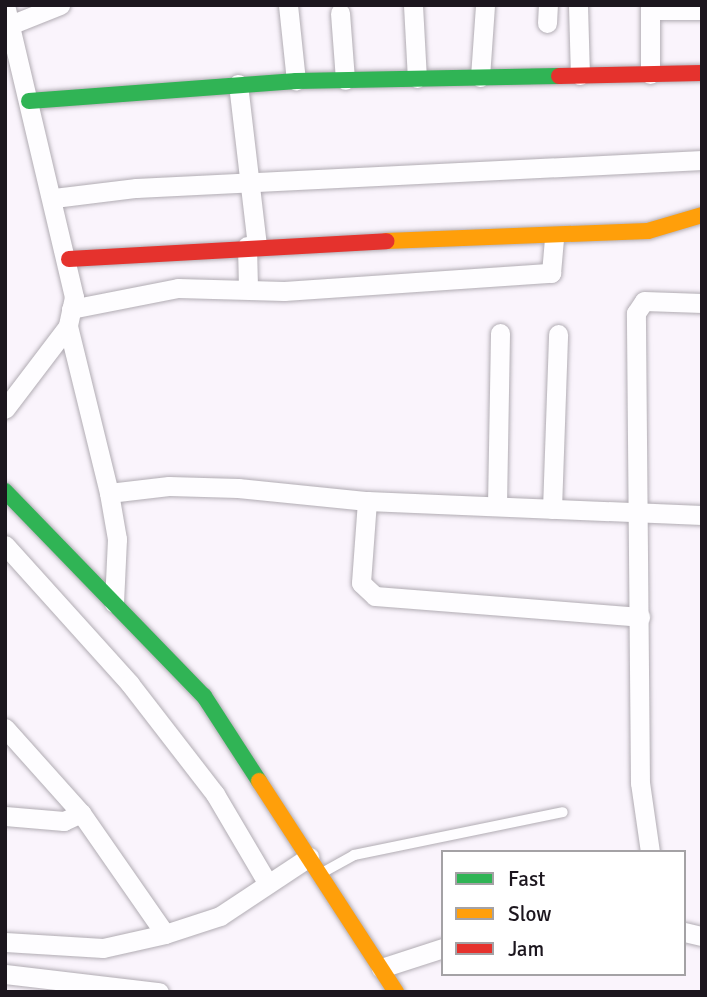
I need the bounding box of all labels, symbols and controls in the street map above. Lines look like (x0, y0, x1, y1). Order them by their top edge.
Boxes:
legend (441, 850, 686, 976)
text: Fast (508, 866, 545, 892)
text: Slow (508, 901, 552, 927)
text: Jam (508, 936, 544, 962)

